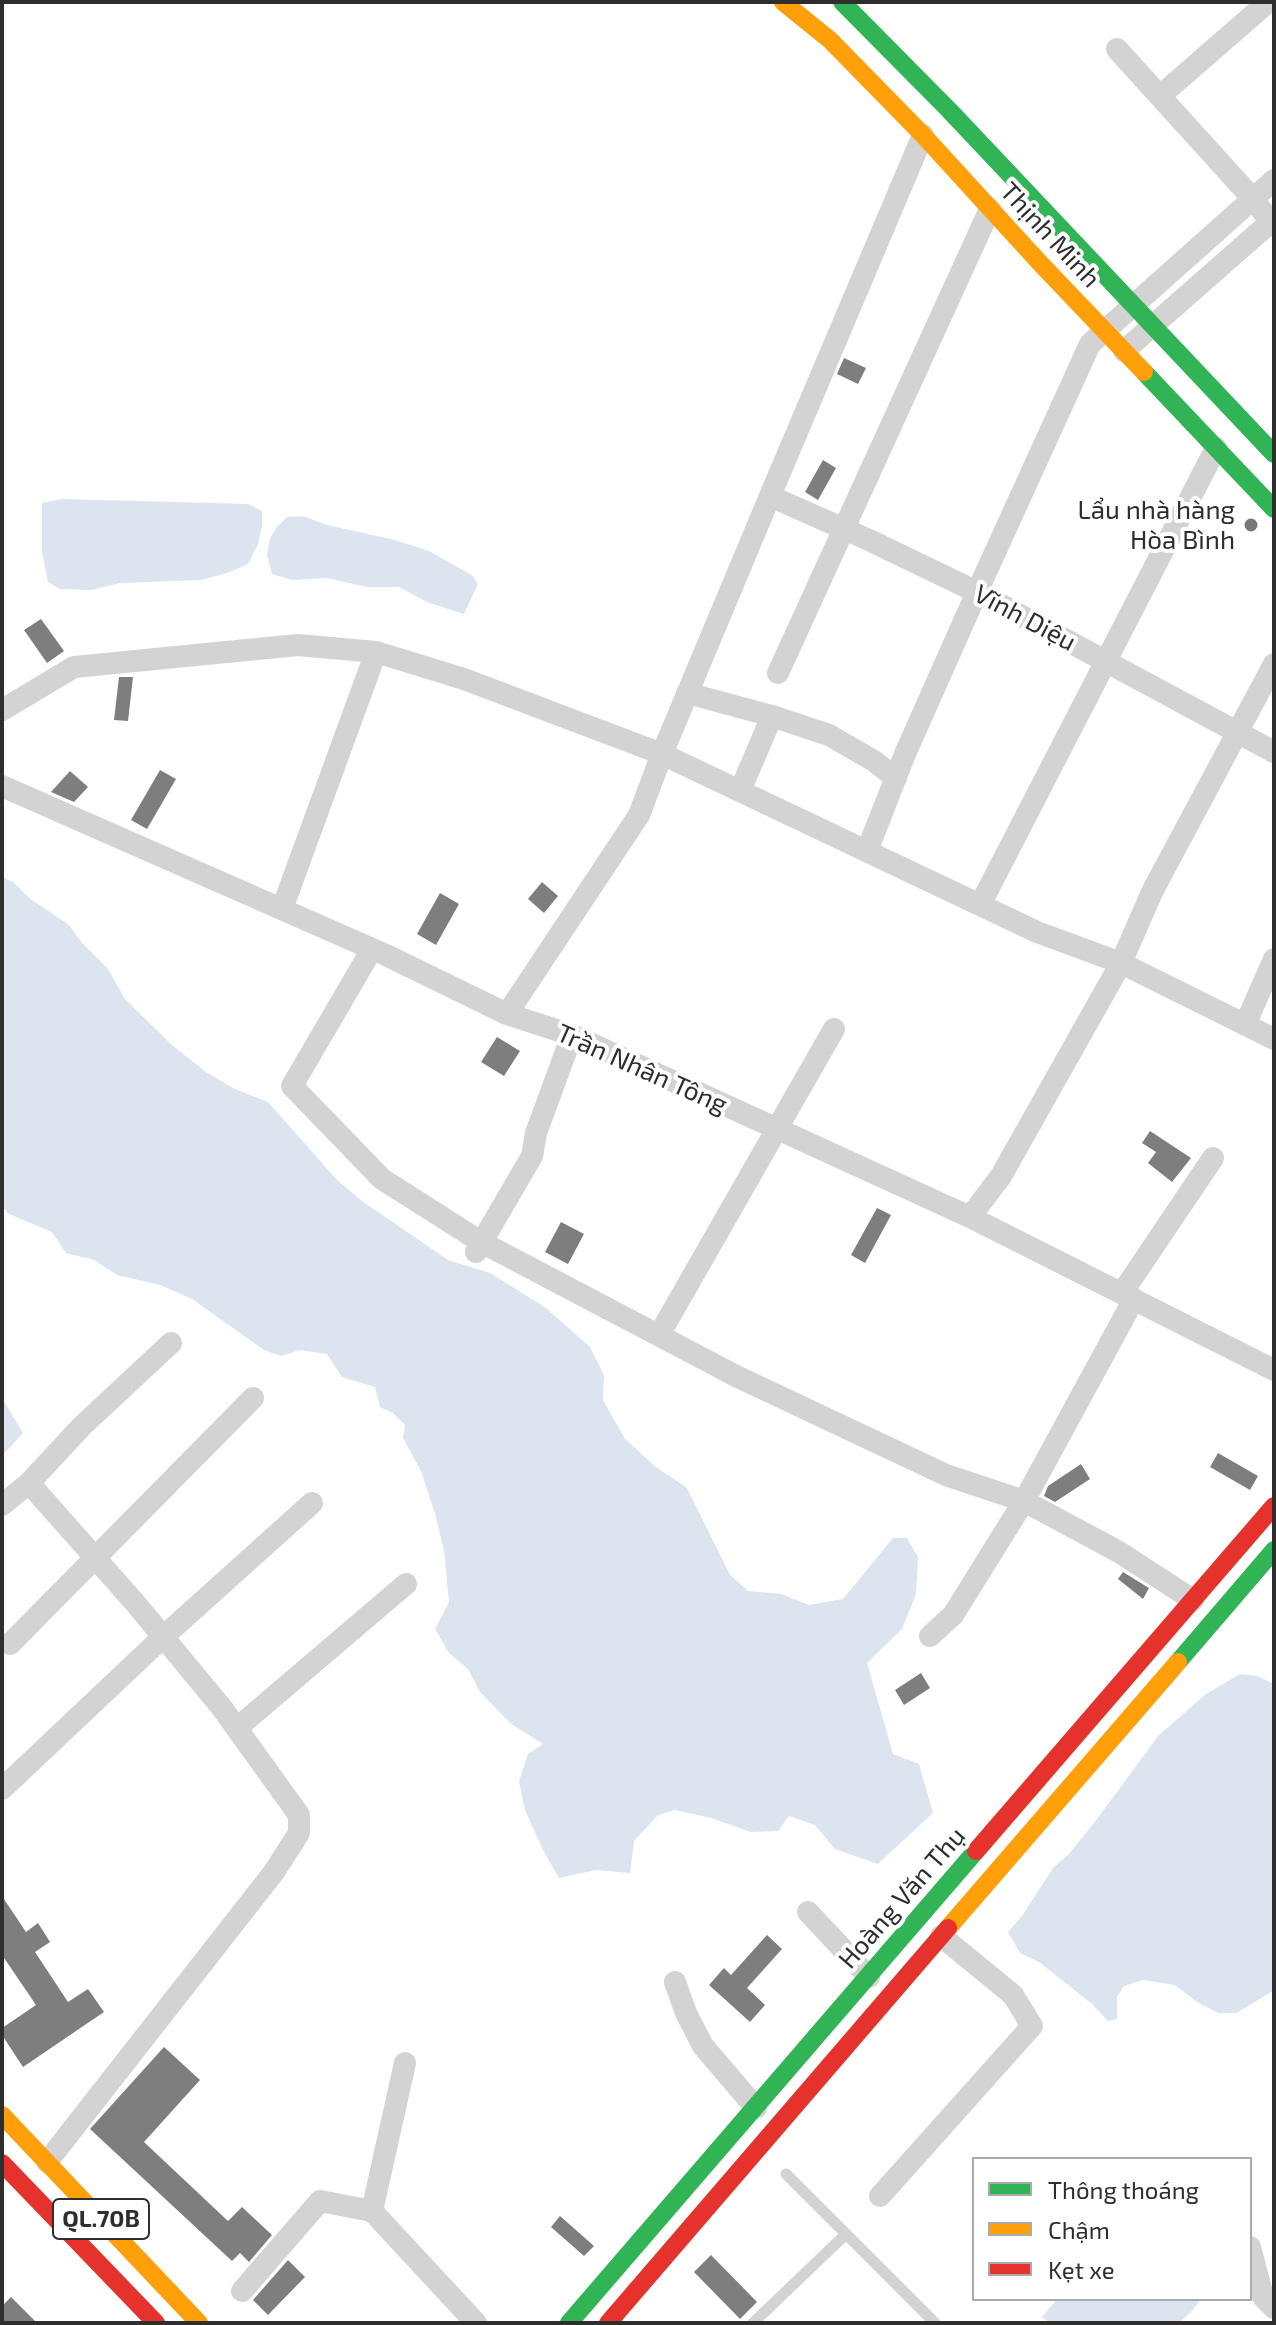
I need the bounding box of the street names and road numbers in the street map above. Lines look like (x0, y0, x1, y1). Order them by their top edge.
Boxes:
street label: Thịnh Minh (994, 176, 1106, 294)
street label: Vĩnh Diệu (969, 578, 1081, 658)
street label: Trần Nhân Tông (552, 1017, 732, 1121)
street label: Hoàng Văn Thụ (832, 1821, 972, 1975)
road number: QL.70B (53, 2199, 149, 2239)

